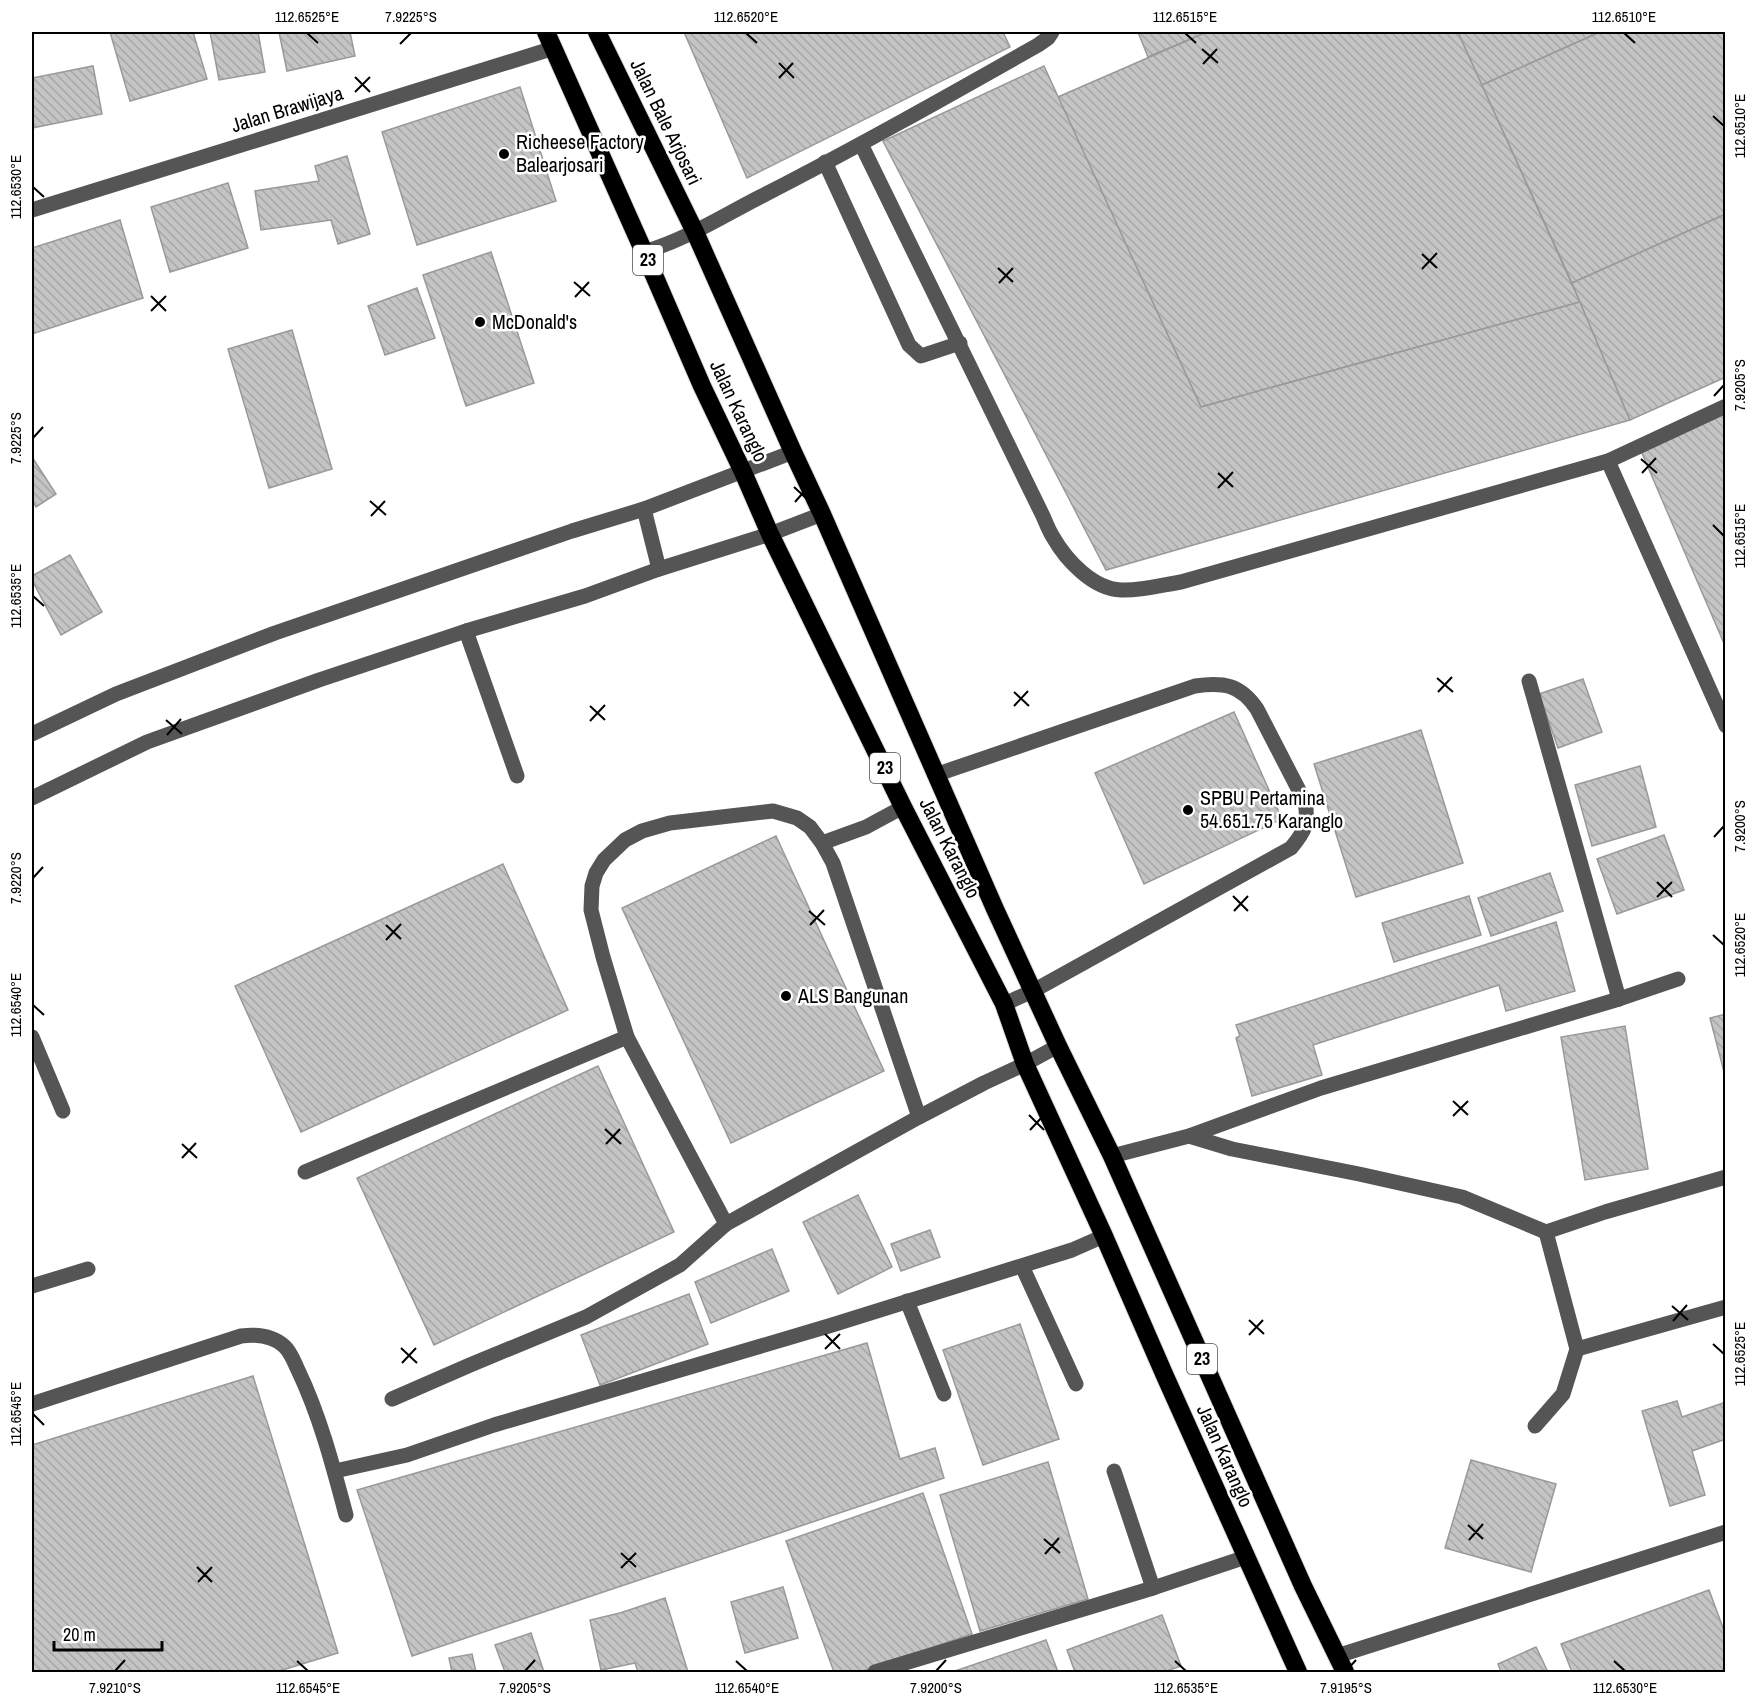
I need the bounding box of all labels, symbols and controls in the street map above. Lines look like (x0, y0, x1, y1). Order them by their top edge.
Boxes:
text: 112.6525°E (275, 6, 339, 27)
text: 7.9225°S (385, 6, 437, 27)
text: 112.6520°E (714, 6, 778, 27)
text: 112.6515°E (1153, 6, 1217, 27)
text: 112.6510°E (1592, 6, 1656, 27)
street label: Jalan Bale Arjosari (624, 54, 709, 189)
street label: Jalan Brawijaya (228, 79, 346, 138)
text: 112.6510°E (1729, 94, 1750, 158)
place label: Richeese Factory Balearjosari (516, 128, 645, 178)
marker: Richeese Factory Balearjosari (497, 147, 511, 161)
text: 112.6530°E (5, 155, 26, 219)
road number: 23 (633, 245, 663, 275)
place label: McDonald's (492, 308, 577, 335)
marker: McDonald's (473, 315, 487, 329)
street label: Jalan Karanglo (704, 356, 775, 466)
text: 7.9205°S (1729, 359, 1750, 411)
text: 7.9225°S (5, 412, 26, 464)
text: 112.6515°E (1729, 504, 1750, 568)
text: 112.6535°E (5, 564, 26, 628)
road number: 23 (870, 753, 900, 783)
place label: SPBU Pertamina 54.651.75 Karanglo (1200, 784, 1343, 834)
street label: Jalan Karanglo (914, 793, 987, 903)
text: 7.9200°S (1729, 800, 1750, 852)
marker: SPBU Pertamina 54.651.75 Karanglo (1181, 803, 1195, 817)
text: 7.9220°S (5, 852, 26, 904)
text: 112.6520°E (1729, 913, 1750, 977)
text: 112.6540°E (5, 973, 26, 1037)
place label: ALS Bangunan (797, 982, 908, 1009)
marker: ALS Bangunan (779, 989, 793, 1003)
text: 112.6525°E (1729, 1322, 1750, 1386)
road number: 23 (1187, 1344, 1217, 1374)
text: 112.6545°E (5, 1382, 26, 1446)
street label: Jalan Karanglo (1191, 1400, 1260, 1511)
scale bar (54, 1614, 162, 1652)
text: 20 m (63, 1622, 96, 1647)
text: 7.9210°S (89, 1677, 141, 1698)
text: 112.6545°E (276, 1677, 340, 1698)
text: 7.9205°S (499, 1677, 551, 1698)
text: 112.6540°E (715, 1677, 779, 1698)
text: 7.9200°S (910, 1677, 962, 1698)
text: 112.6535°E (1154, 1677, 1218, 1698)
text: 7.9195°S (1320, 1677, 1372, 1698)
text: 112.6530°E (1593, 1677, 1657, 1698)

